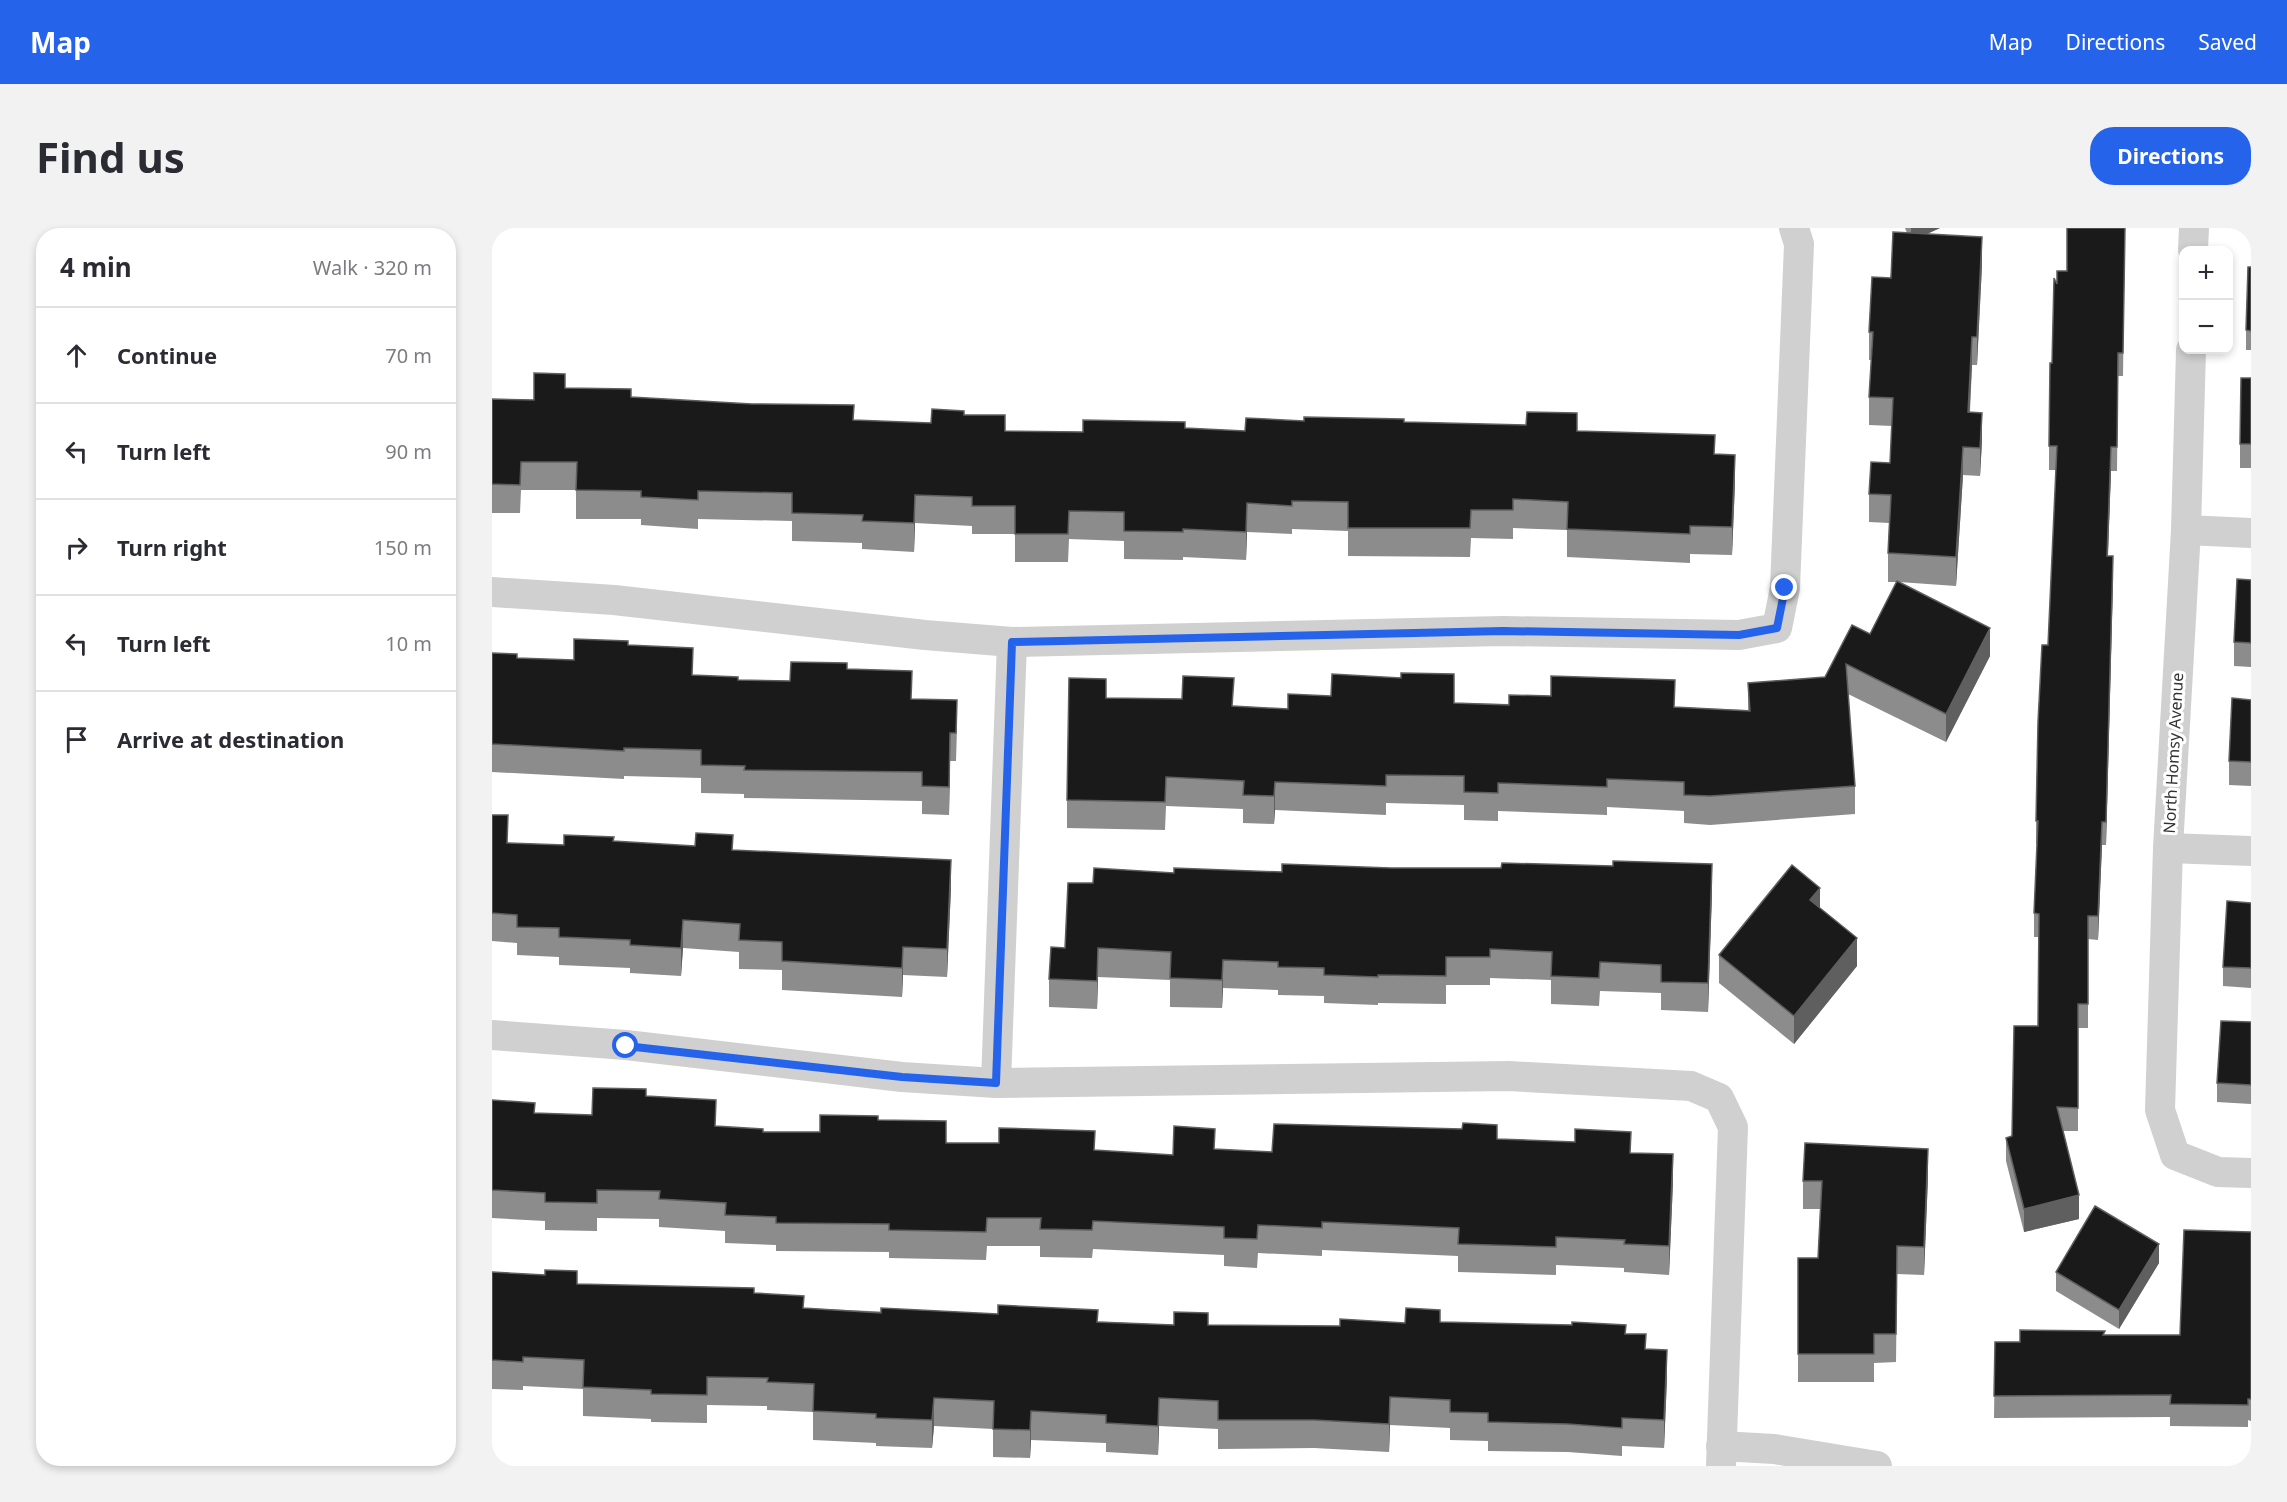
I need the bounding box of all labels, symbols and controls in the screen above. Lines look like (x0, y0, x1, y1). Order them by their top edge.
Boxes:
text: Map (30, 23, 91, 61)
text: Map (1989, 28, 2033, 56)
text: Directions (2066, 28, 2165, 56)
text: Saved (2198, 28, 2257, 56)
button: Directions (2090, 127, 2251, 185)
text: Find us (36, 128, 185, 185)
map controls (2179, 246, 2233, 354)
button: + (2179, 246, 2233, 300)
text: 4 min (60, 249, 132, 285)
text: Walk · 320 m (313, 254, 432, 281)
button: − (2179, 300, 2233, 354)
icon: ahead (60, 339, 93, 372)
text: Continue (117, 340, 217, 370)
text: 70 m (385, 342, 432, 369)
icon: left (60, 435, 93, 468)
text: Turn left (117, 436, 211, 466)
text: 90 m (385, 438, 432, 465)
icon: right (60, 531, 93, 564)
text: Turn right (117, 532, 227, 562)
text: 150 m (374, 534, 432, 561)
route end (1771, 574, 1797, 600)
icon: left (60, 627, 93, 660)
text: Turn left (117, 628, 211, 658)
text: 10 m (385, 630, 432, 657)
street label: North Homsy Avenue (2158, 672, 2188, 834)
icon: arrive (60, 723, 93, 756)
text: Arrive at destination (117, 724, 344, 754)
route start (612, 1032, 638, 1058)

